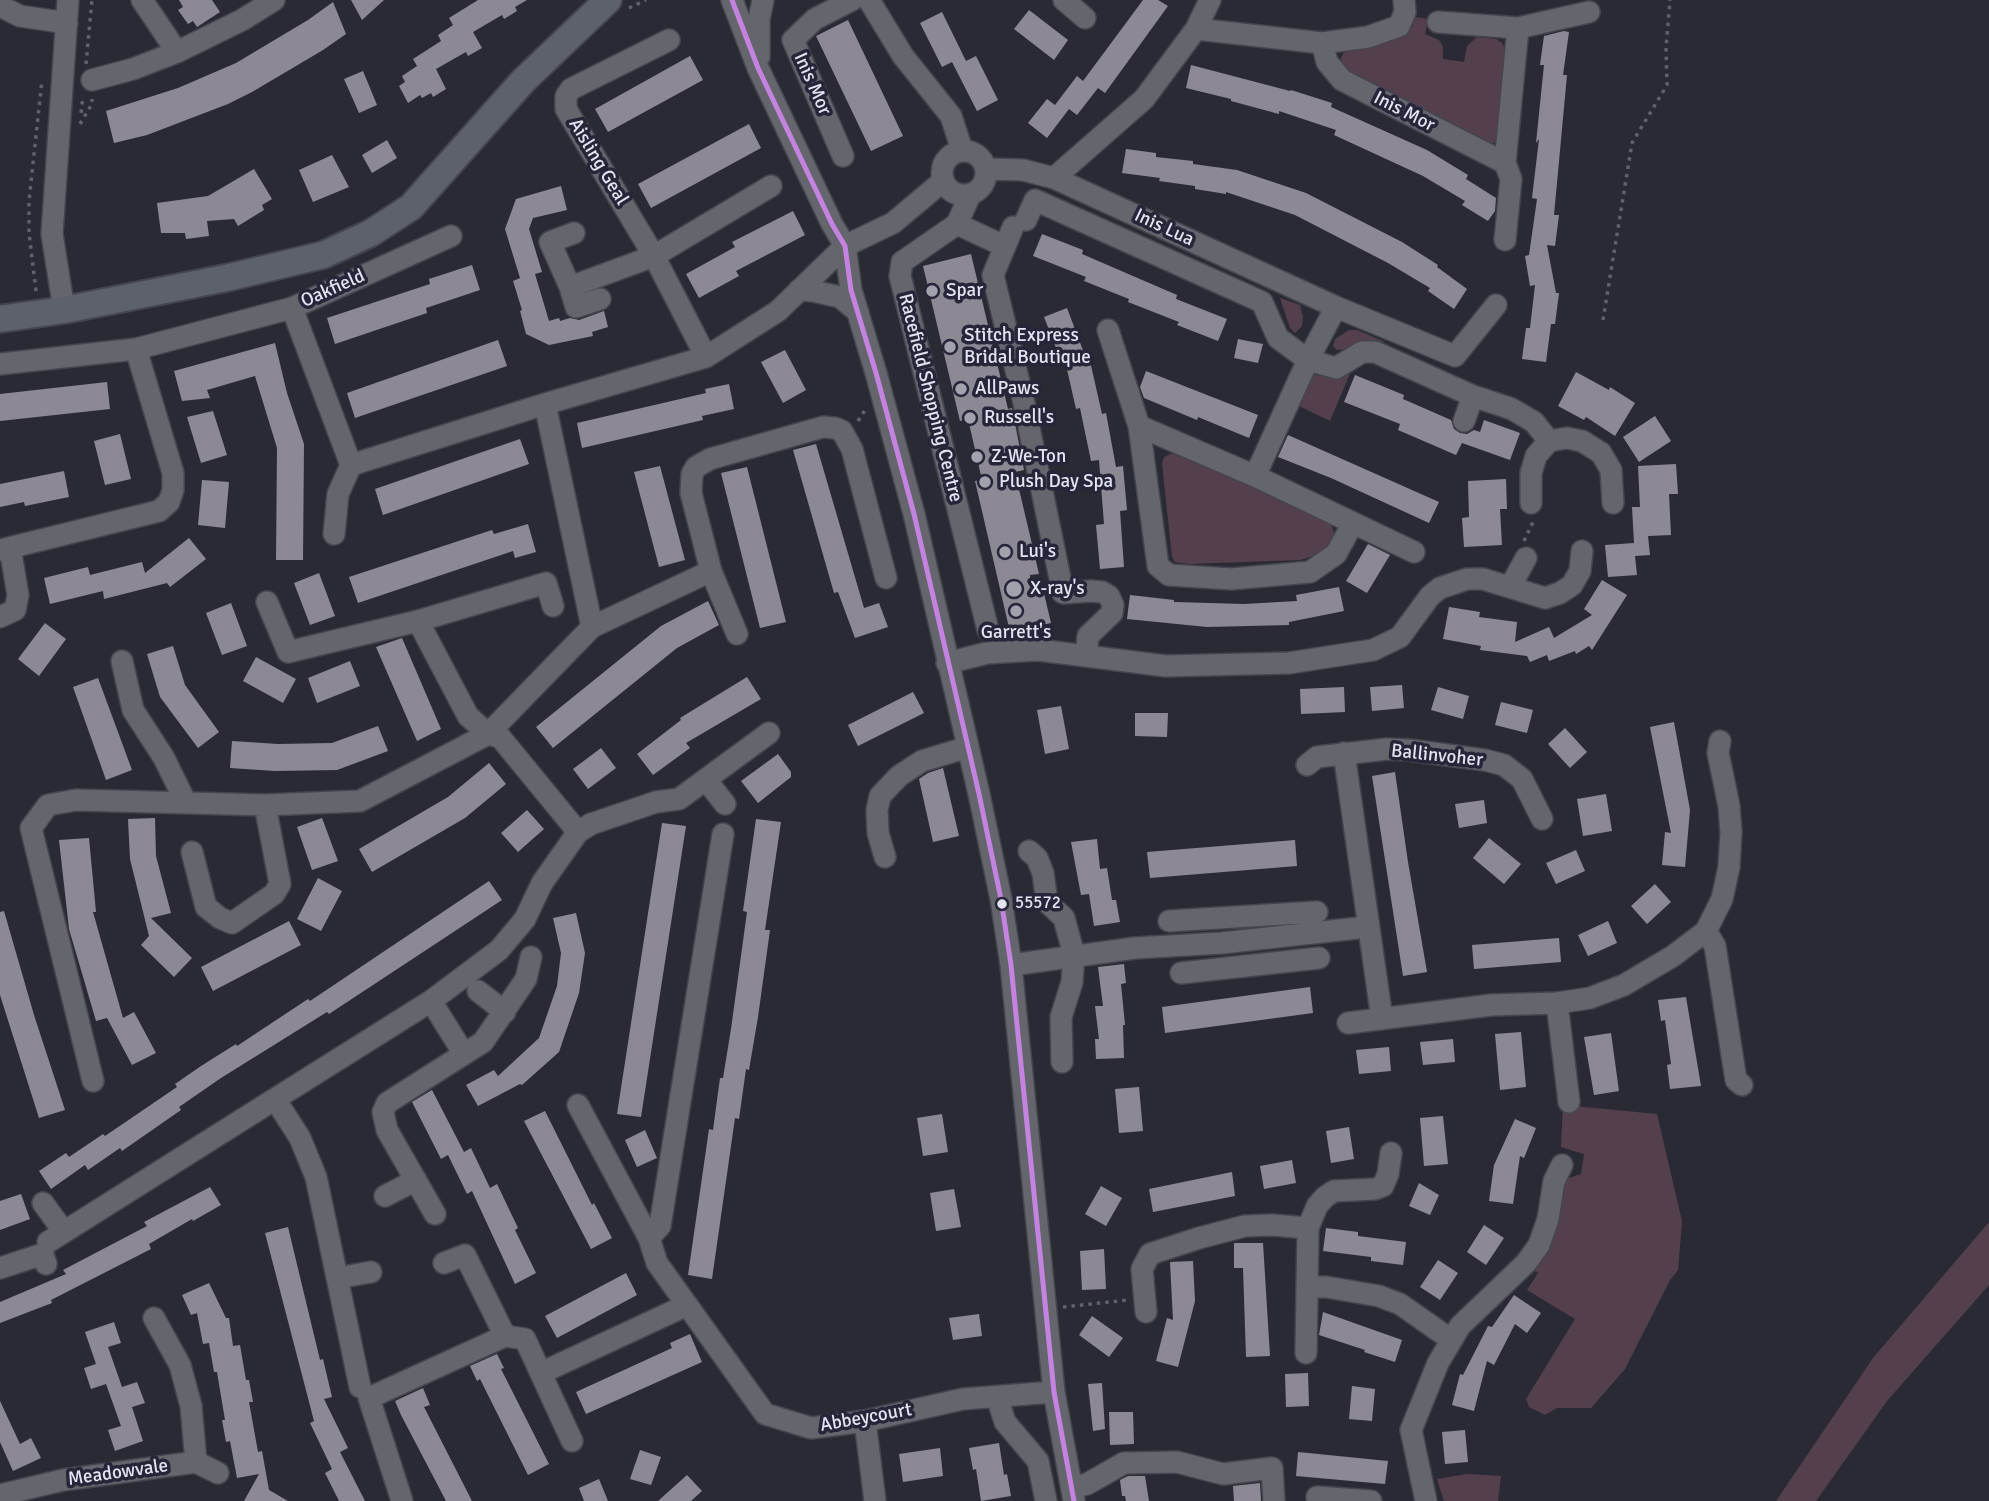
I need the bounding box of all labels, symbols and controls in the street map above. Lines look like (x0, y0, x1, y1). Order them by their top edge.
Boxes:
street label: Inis Mor (788, 49, 836, 119)
street label: Inis Mor (1370, 87, 1438, 137)
street label: Aisling Geal (563, 114, 633, 210)
street label: Inis Lua (1131, 204, 1197, 252)
street label: Oakfield (298, 265, 368, 313)
place label: Spar (946, 280, 983, 302)
marker: Spar (924, 283, 940, 299)
street label: Racefield Shopping Centre (893, 291, 967, 505)
place label: Stitch Express Bridal Boutique (964, 325, 1091, 369)
marker: Stitch Express Bridal Boutique (942, 339, 958, 355)
place label: AllPaws (975, 378, 1039, 400)
marker: AllPaws (953, 381, 969, 397)
place label: Russell's (984, 407, 1054, 429)
marker: Russell's (962, 410, 978, 426)
place label: Z-We-Ton (991, 446, 1066, 468)
marker: Z-We-Ton (969, 449, 985, 465)
place label: Plush Day Spa (999, 471, 1113, 493)
marker: Plush Day Spa (977, 474, 993, 490)
place label: Lui's (1019, 541, 1056, 563)
marker: Lui's (997, 544, 1013, 560)
place label: X-ray's (1030, 578, 1085, 600)
marker: X-ray's (1004, 579, 1024, 599)
marker: Garrett's (1008, 603, 1024, 619)
place label: Garrett's (981, 622, 1051, 644)
street label: Ballinvoher (1390, 740, 1484, 772)
place label: 55572 (1015, 894, 1061, 914)
marker: 55572 (995, 897, 1009, 911)
street label: Abbeycourt (818, 1399, 914, 1437)
street label: Meadowvale (66, 1455, 170, 1491)

